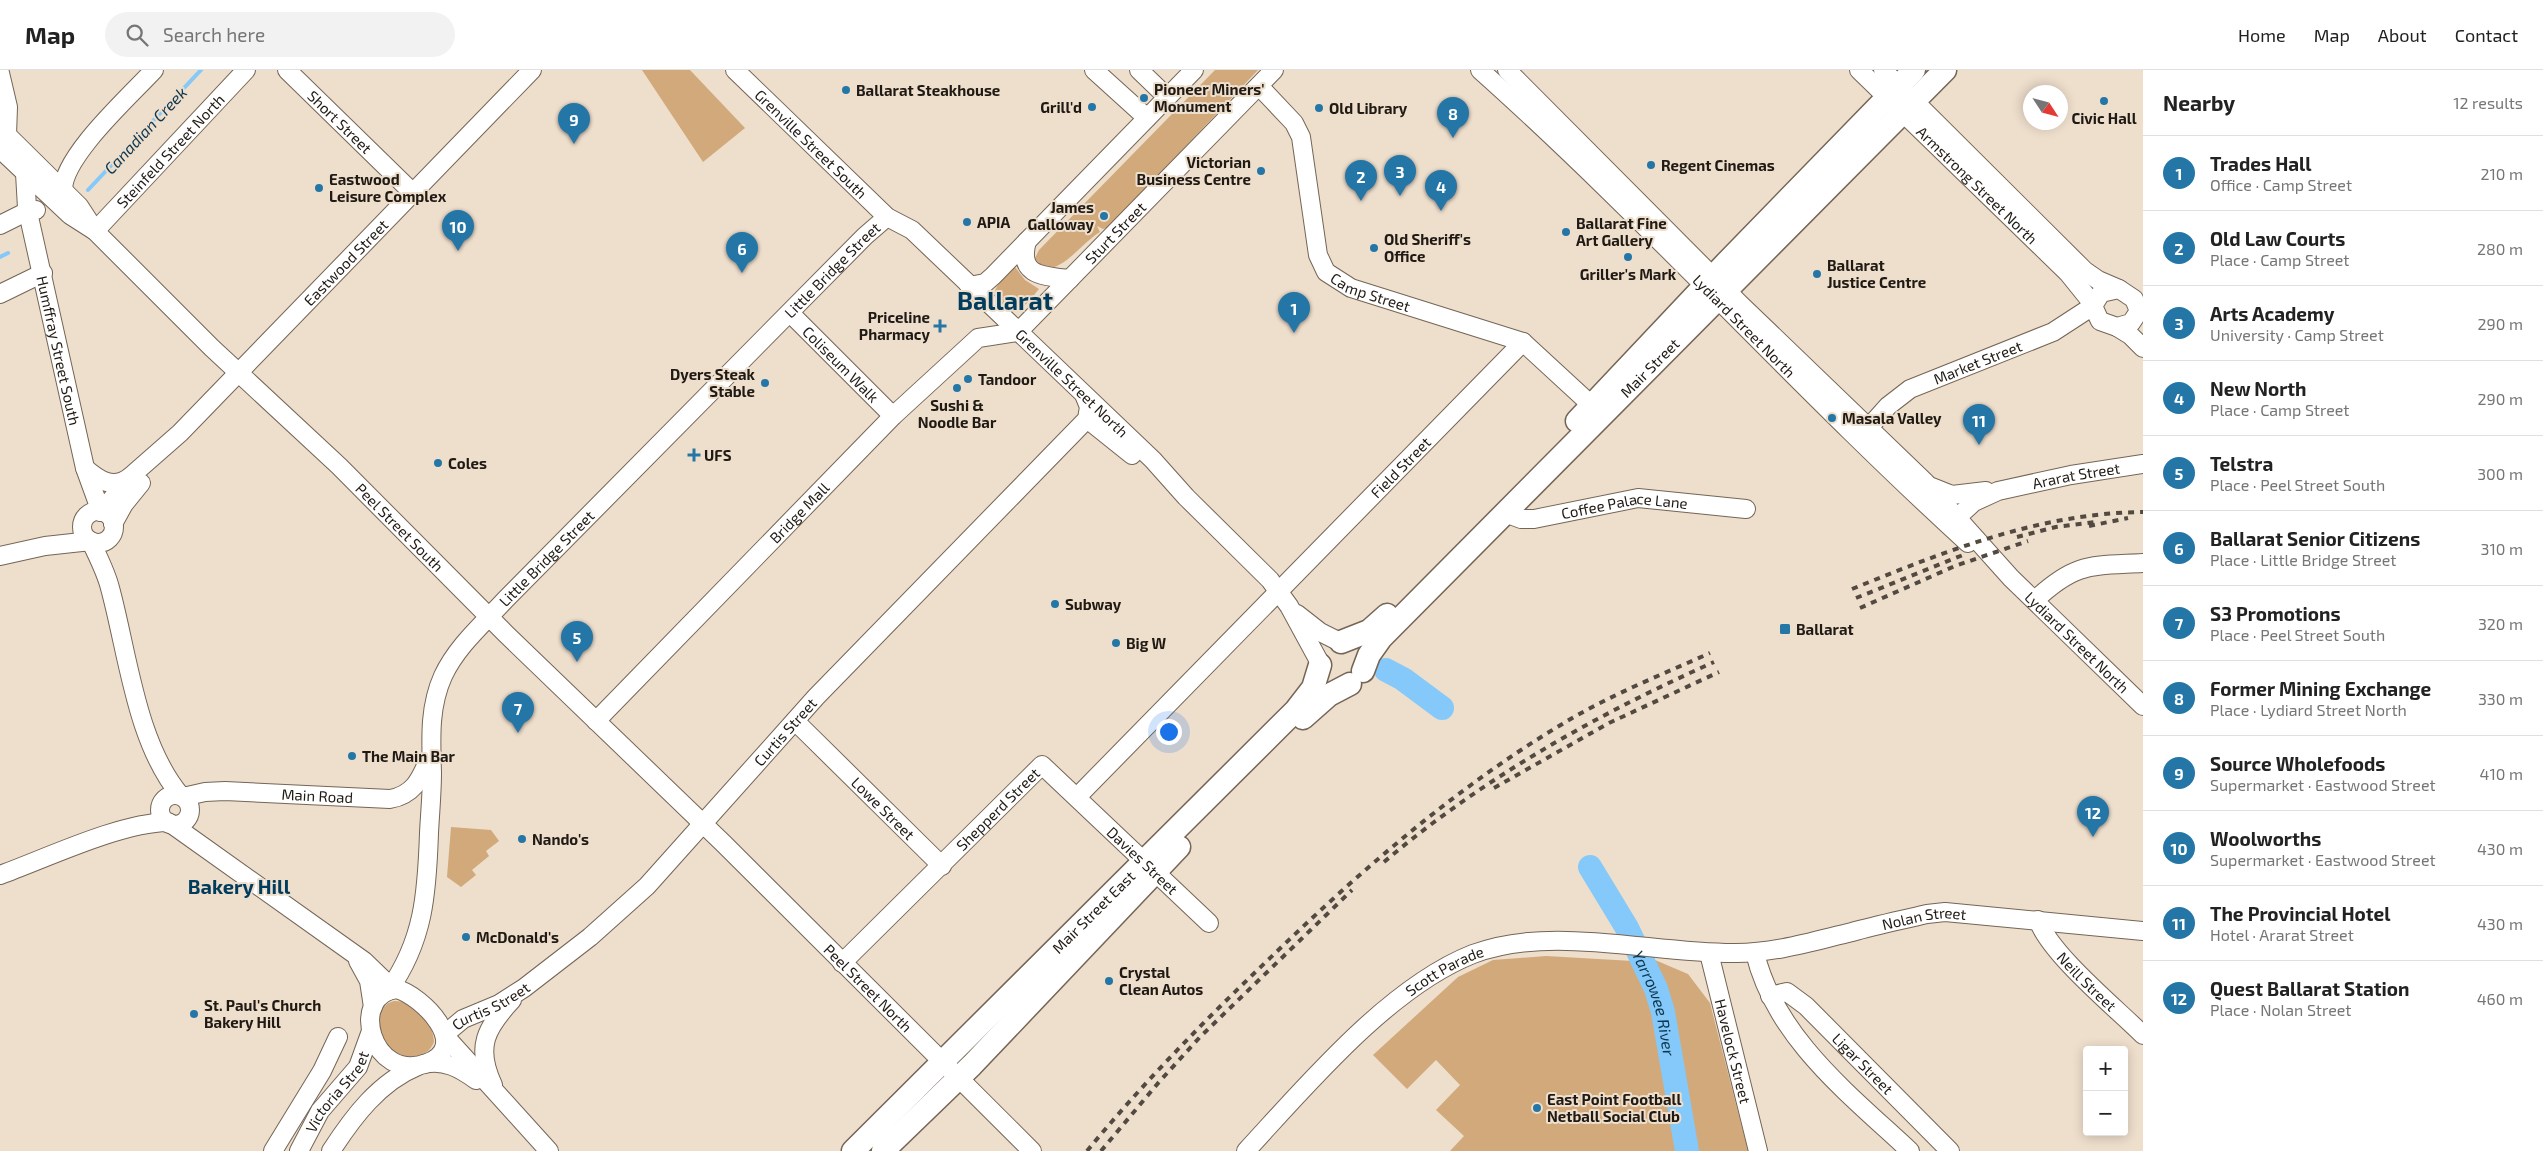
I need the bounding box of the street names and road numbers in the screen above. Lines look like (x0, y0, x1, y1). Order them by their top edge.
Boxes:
street label: Grenville Street South (751, 85, 871, 202)
street label: Short Street (304, 86, 376, 157)
street label: Steinfeld Street North (113, 90, 228, 211)
street label: Armstrong Street North (1913, 122, 2041, 248)
street label: Sturt Street (1081, 198, 1150, 267)
street label: Eastwood Street (300, 215, 392, 309)
street label: Little Bridge Street (780, 218, 884, 321)
street label: Camp Street (1328, 268, 1413, 315)
street label: Lydiard Street North (1689, 271, 1799, 381)
street label: Humffray Street South (33, 274, 84, 427)
street label: Coliseum Walk (799, 322, 883, 406)
street label: Grenville Street North (1012, 325, 1132, 441)
street label: Mair Street (1616, 334, 1683, 401)
street label: Market Street (1931, 336, 2025, 388)
street label: Field Street (1367, 433, 1434, 501)
street label: Ararat Street (2031, 459, 2121, 492)
street label: Bridge Mall (765, 478, 833, 547)
street label: Peel Street South (352, 479, 448, 575)
street label: Coffee Palace Lane (1559, 489, 1689, 522)
street label: Little Bridge Street (495, 506, 598, 610)
street label: Lydiard Street North (2021, 588, 2133, 697)
street label: Curtis Street (750, 694, 820, 769)
street label: Shepperd Street (952, 764, 1043, 854)
street label: Lowe Street (848, 773, 919, 843)
street label: Main Road (281, 785, 354, 806)
street label: Davies Street (1104, 823, 1182, 898)
street label: Mair Street East (1048, 867, 1139, 957)
street label: Nolan Street (1880, 903, 1967, 933)
street label: Peel Street North (821, 940, 916, 1035)
street label: Scott Parade (1402, 942, 1486, 999)
street label: Neill Street (2053, 948, 2121, 1015)
street label: Curtis Street (448, 978, 533, 1034)
street label: Havelock Street (1712, 997, 1755, 1105)
street label: Ligar Street (1829, 1029, 1897, 1098)
street label: Victoria Street (301, 1048, 372, 1136)

